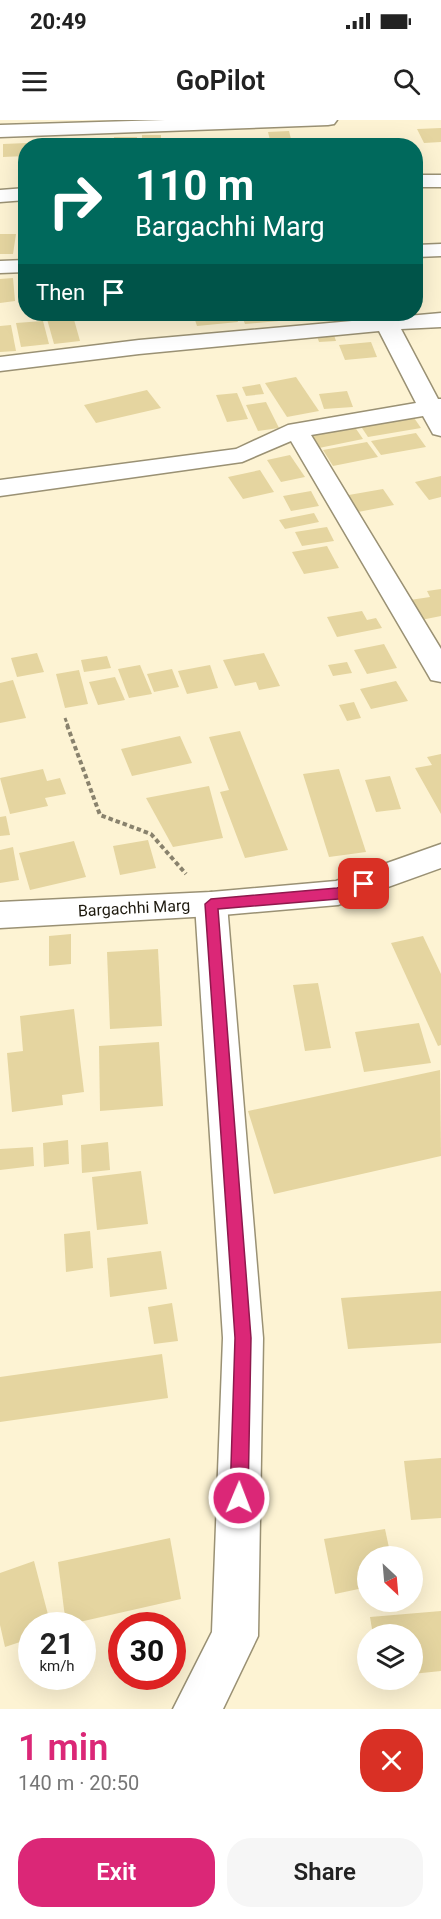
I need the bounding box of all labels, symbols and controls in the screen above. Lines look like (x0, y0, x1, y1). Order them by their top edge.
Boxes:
text: 20:49 (30, 9, 87, 34)
icon: menu (18, 65, 51, 98)
text: GoPilot (176, 65, 265, 97)
icon: search (390, 65, 423, 98)
text: 110 m (135, 161, 254, 210)
icon: right (36, 162, 114, 240)
text: Bargachhi Marg (135, 211, 325, 243)
icon: arrive (97, 276, 130, 309)
text: Then (36, 280, 85, 305)
pin (338, 858, 389, 909)
icon: arrive (347, 867, 380, 900)
street label: Bargachhi Marg (77, 896, 191, 920)
position arrow (207, 1466, 271, 1530)
north arrow (357, 1546, 423, 1612)
map controls (357, 1546, 423, 1690)
speed limit sign: 30 (108, 1612, 186, 1690)
button: layers (357, 1624, 423, 1690)
text: 21 (40, 1626, 74, 1661)
text: km/h (39, 1657, 75, 1675)
text: 1 min (18, 1727, 108, 1769)
button: close (360, 1729, 423, 1792)
text: 140 m · 20:50 (18, 1771, 139, 1795)
button: Exit (18, 1838, 215, 1907)
button: Share (227, 1838, 423, 1907)

